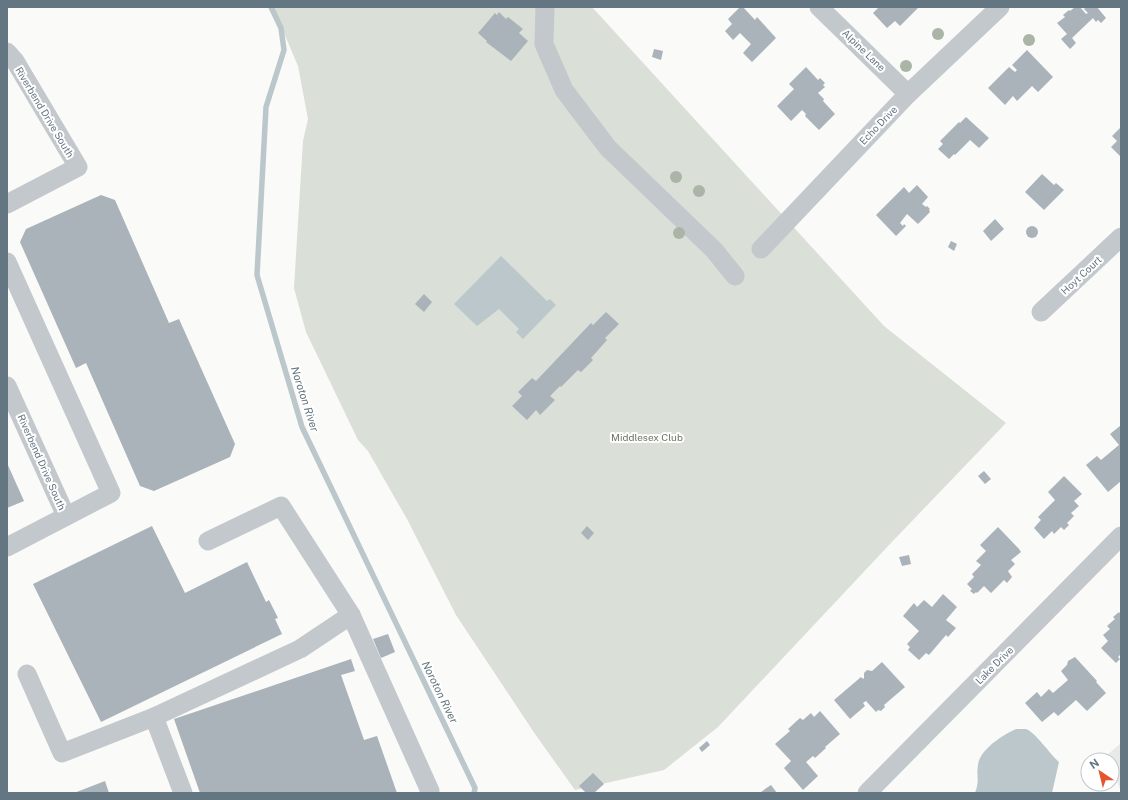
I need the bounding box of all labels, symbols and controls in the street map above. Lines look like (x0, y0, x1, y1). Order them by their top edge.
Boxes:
street label: Alpine Lane (840, 27, 888, 74)
street label: Riverbend Drive South (13, 65, 77, 160)
street label: Echo Drive (857, 103, 900, 147)
street label: Hoyt Court (1058, 253, 1104, 297)
water label: Noroton River (289, 365, 321, 434)
street label: Riverbend Drive South (15, 412, 69, 512)
park label: Middlesex Club (611, 431, 683, 443)
street label: Lake Drive (973, 643, 1016, 686)
water label: Noroton River (420, 659, 461, 726)
north arrow (1080, 752, 1120, 792)
text: N (1087, 756, 1101, 771)

